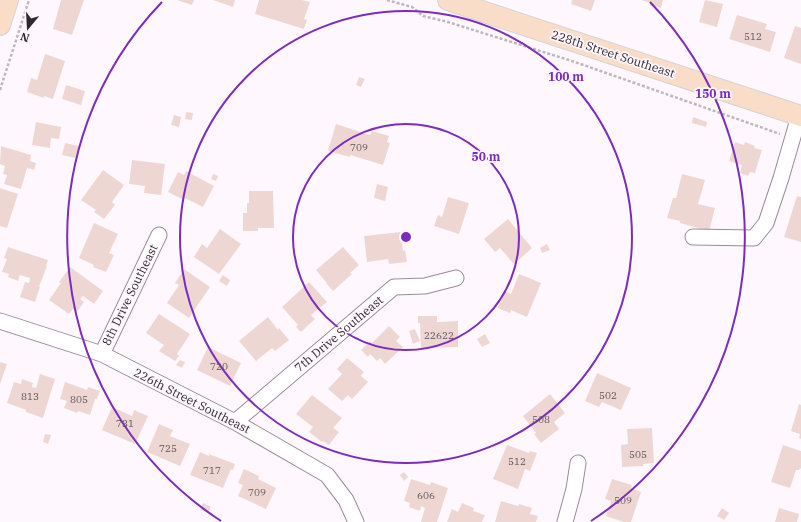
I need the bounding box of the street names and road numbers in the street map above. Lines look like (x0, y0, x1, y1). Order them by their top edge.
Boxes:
street label: 228th Street Southeast (550, 27, 677, 81)
street label: 8th Drive Southeast (99, 242, 161, 348)
street label: 7th Drive Southeast (291, 292, 386, 375)
street label: 226th Street Southeast (131, 365, 253, 436)

